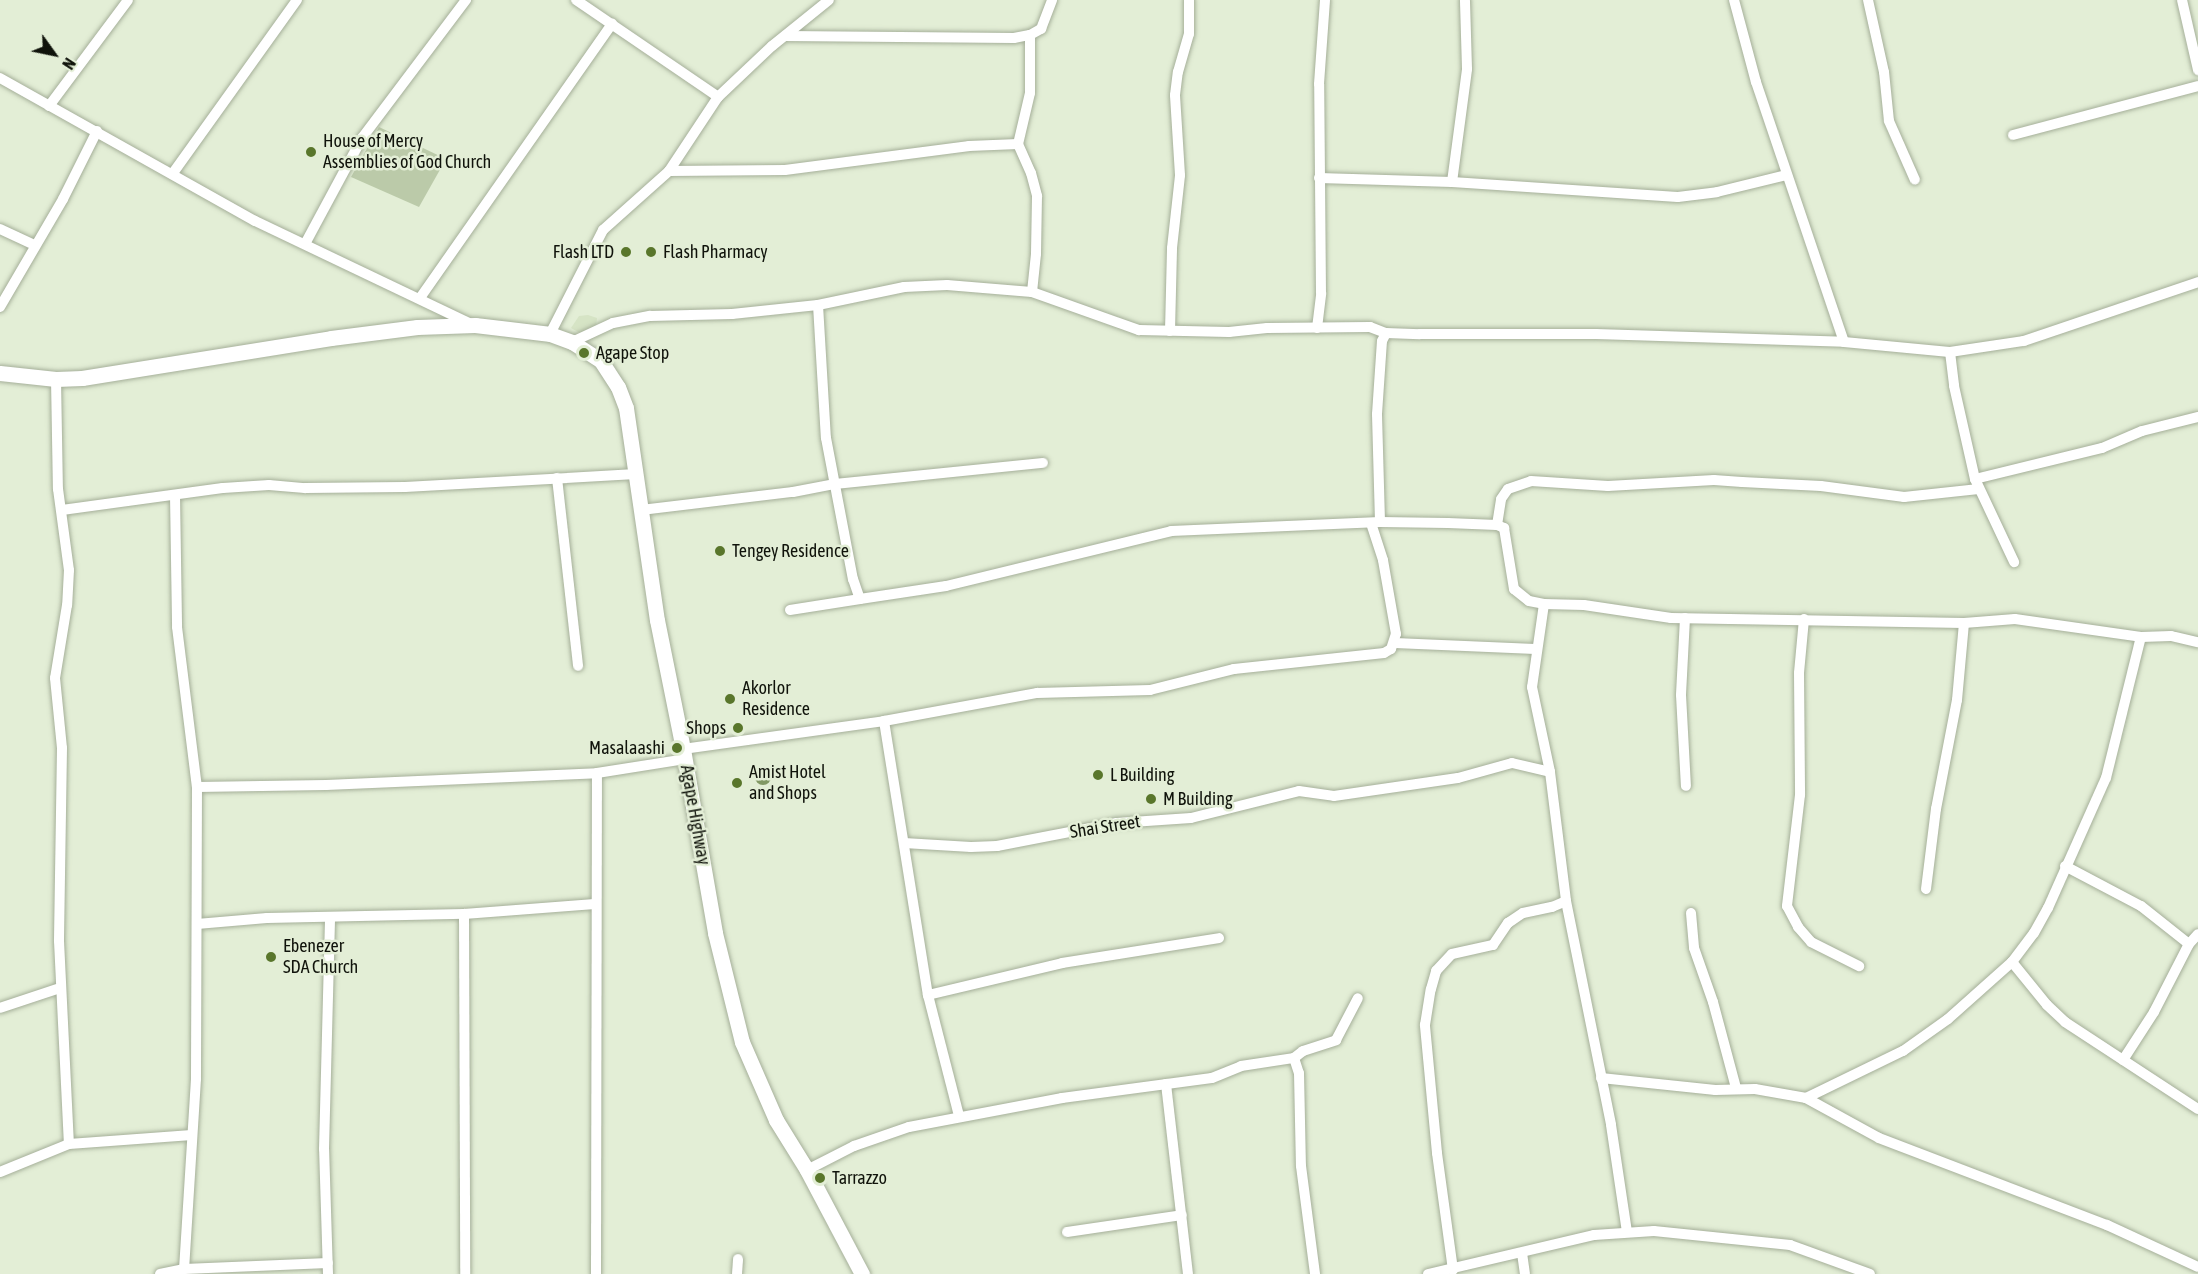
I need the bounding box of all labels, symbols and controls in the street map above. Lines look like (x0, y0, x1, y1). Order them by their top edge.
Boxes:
north arrow (24, 24, 84, 84)
text: N (59, 55, 79, 73)
place label: House of Mercy Assemblies of God Church (323, 131, 491, 174)
marker: House of Mercy Assemblies of God Church (304, 145, 318, 159)
place label: Flash LTD (553, 241, 614, 263)
place label: Flash Pharmacy (663, 241, 768, 263)
marker: Flash LTD (619, 245, 633, 259)
marker: Flash Pharmacy (644, 245, 658, 259)
place label: Agape Stop (596, 342, 669, 364)
marker: Agape Stop (577, 346, 591, 360)
place label: Tengey Residence (732, 540, 849, 562)
marker: Tengey Residence (713, 544, 727, 558)
place label: Akorlor Residence (742, 678, 810, 720)
marker: Akorlor Residence (723, 692, 737, 706)
place label: Shops (686, 717, 726, 739)
marker: Shops (731, 721, 745, 735)
place label: Masalaashi (589, 737, 665, 759)
marker: Masalaashi (670, 741, 684, 755)
place label: Amist Hotel and Shops (749, 762, 826, 804)
street label: Agape Highway (676, 763, 714, 867)
place label: L Building (1110, 764, 1175, 786)
marker: L Building (1091, 768, 1105, 782)
marker: Amist Hotel and Shops (730, 776, 744, 790)
place label: M Building (1163, 788, 1233, 810)
marker: M Building (1144, 792, 1158, 806)
street label: Shai Street (1068, 811, 1142, 843)
place label: Ebenezer SDA Church (283, 936, 358, 978)
marker: Ebenezer SDA Church (264, 950, 278, 964)
place label: Tarrazzo (832, 1167, 887, 1189)
marker: Tarrazzo (813, 1171, 827, 1185)

